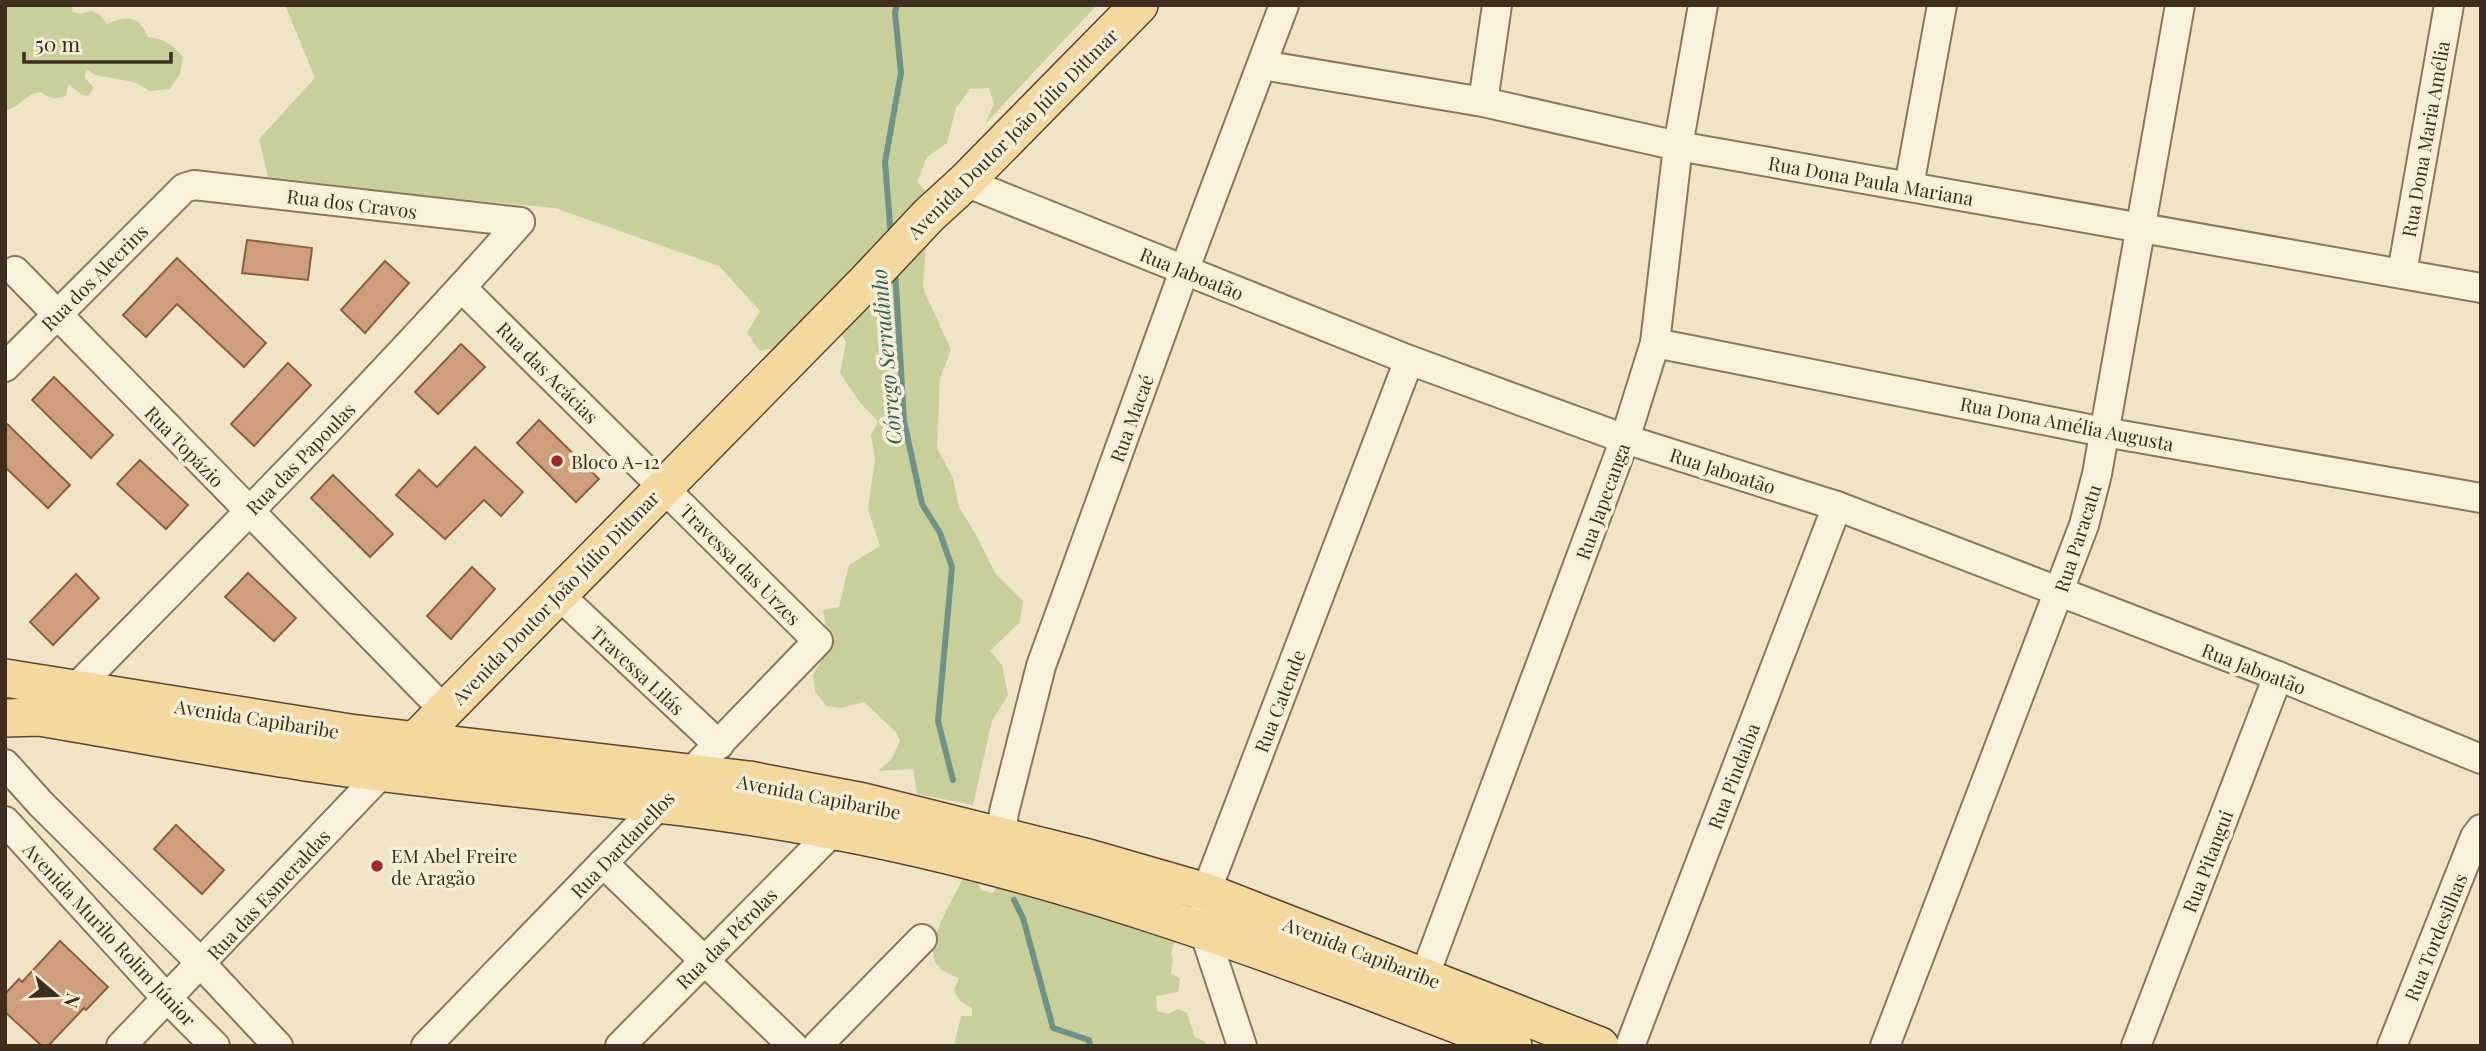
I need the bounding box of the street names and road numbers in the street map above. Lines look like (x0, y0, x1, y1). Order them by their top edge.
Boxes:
street label: Avenida Doutor João Júlio Dittmar (900, 21, 1124, 245)
street label: Rua Dona Maria Amélia (2395, 38, 2455, 239)
street label: Rua Dona Paula Mariana (1766, 149, 1976, 211)
street label: Rua dos Cravos (285, 182, 419, 224)
street label: Rua dos Alecrins (35, 218, 153, 336)
street label: Rua Jaboatão (1136, 240, 1248, 306)
street label: Rua das Acácias (491, 315, 605, 429)
street label: Rua Macaé (1103, 371, 1159, 465)
street label: Rua Dona Amélia Augusta (1958, 390, 2177, 457)
street label: Rua das Papoulas (239, 396, 361, 520)
street label: Rua Topázio (140, 400, 230, 492)
street label: Rua Japecanga (1569, 439, 1635, 563)
street label: Rua Jaboatão (1667, 441, 1779, 499)
street label: Rua Paracatu (2047, 481, 2107, 595)
street label: Avenida Doutor João Júlio Dittmar (445, 484, 665, 711)
street label: Travessa das Urzes (675, 498, 807, 630)
street label: Travessa Lilás (585, 620, 691, 720)
street label: Rua Jaboatão (2198, 636, 2310, 700)
street label: Rua Catende (1247, 646, 1311, 756)
street label: Avenida Capibaribe (172, 692, 341, 744)
street label: Rua Pindaíba (1701, 719, 1765, 833)
street label: Avenida Capibaribe (734, 767, 903, 825)
street label: Rua Dardanellos (564, 785, 680, 903)
street label: Rua Pitangui (2176, 806, 2239, 916)
street label: Rua das Esmeraldas (201, 823, 335, 965)
street label: Avenida Murilo Rolim Júnior (17, 836, 202, 1032)
street label: Rua Tordesilhas (2398, 869, 2472, 1005)
street label: Rua das Pérolas (670, 882, 782, 994)
street label: Avenida Capibaribe (1279, 910, 1444, 994)

